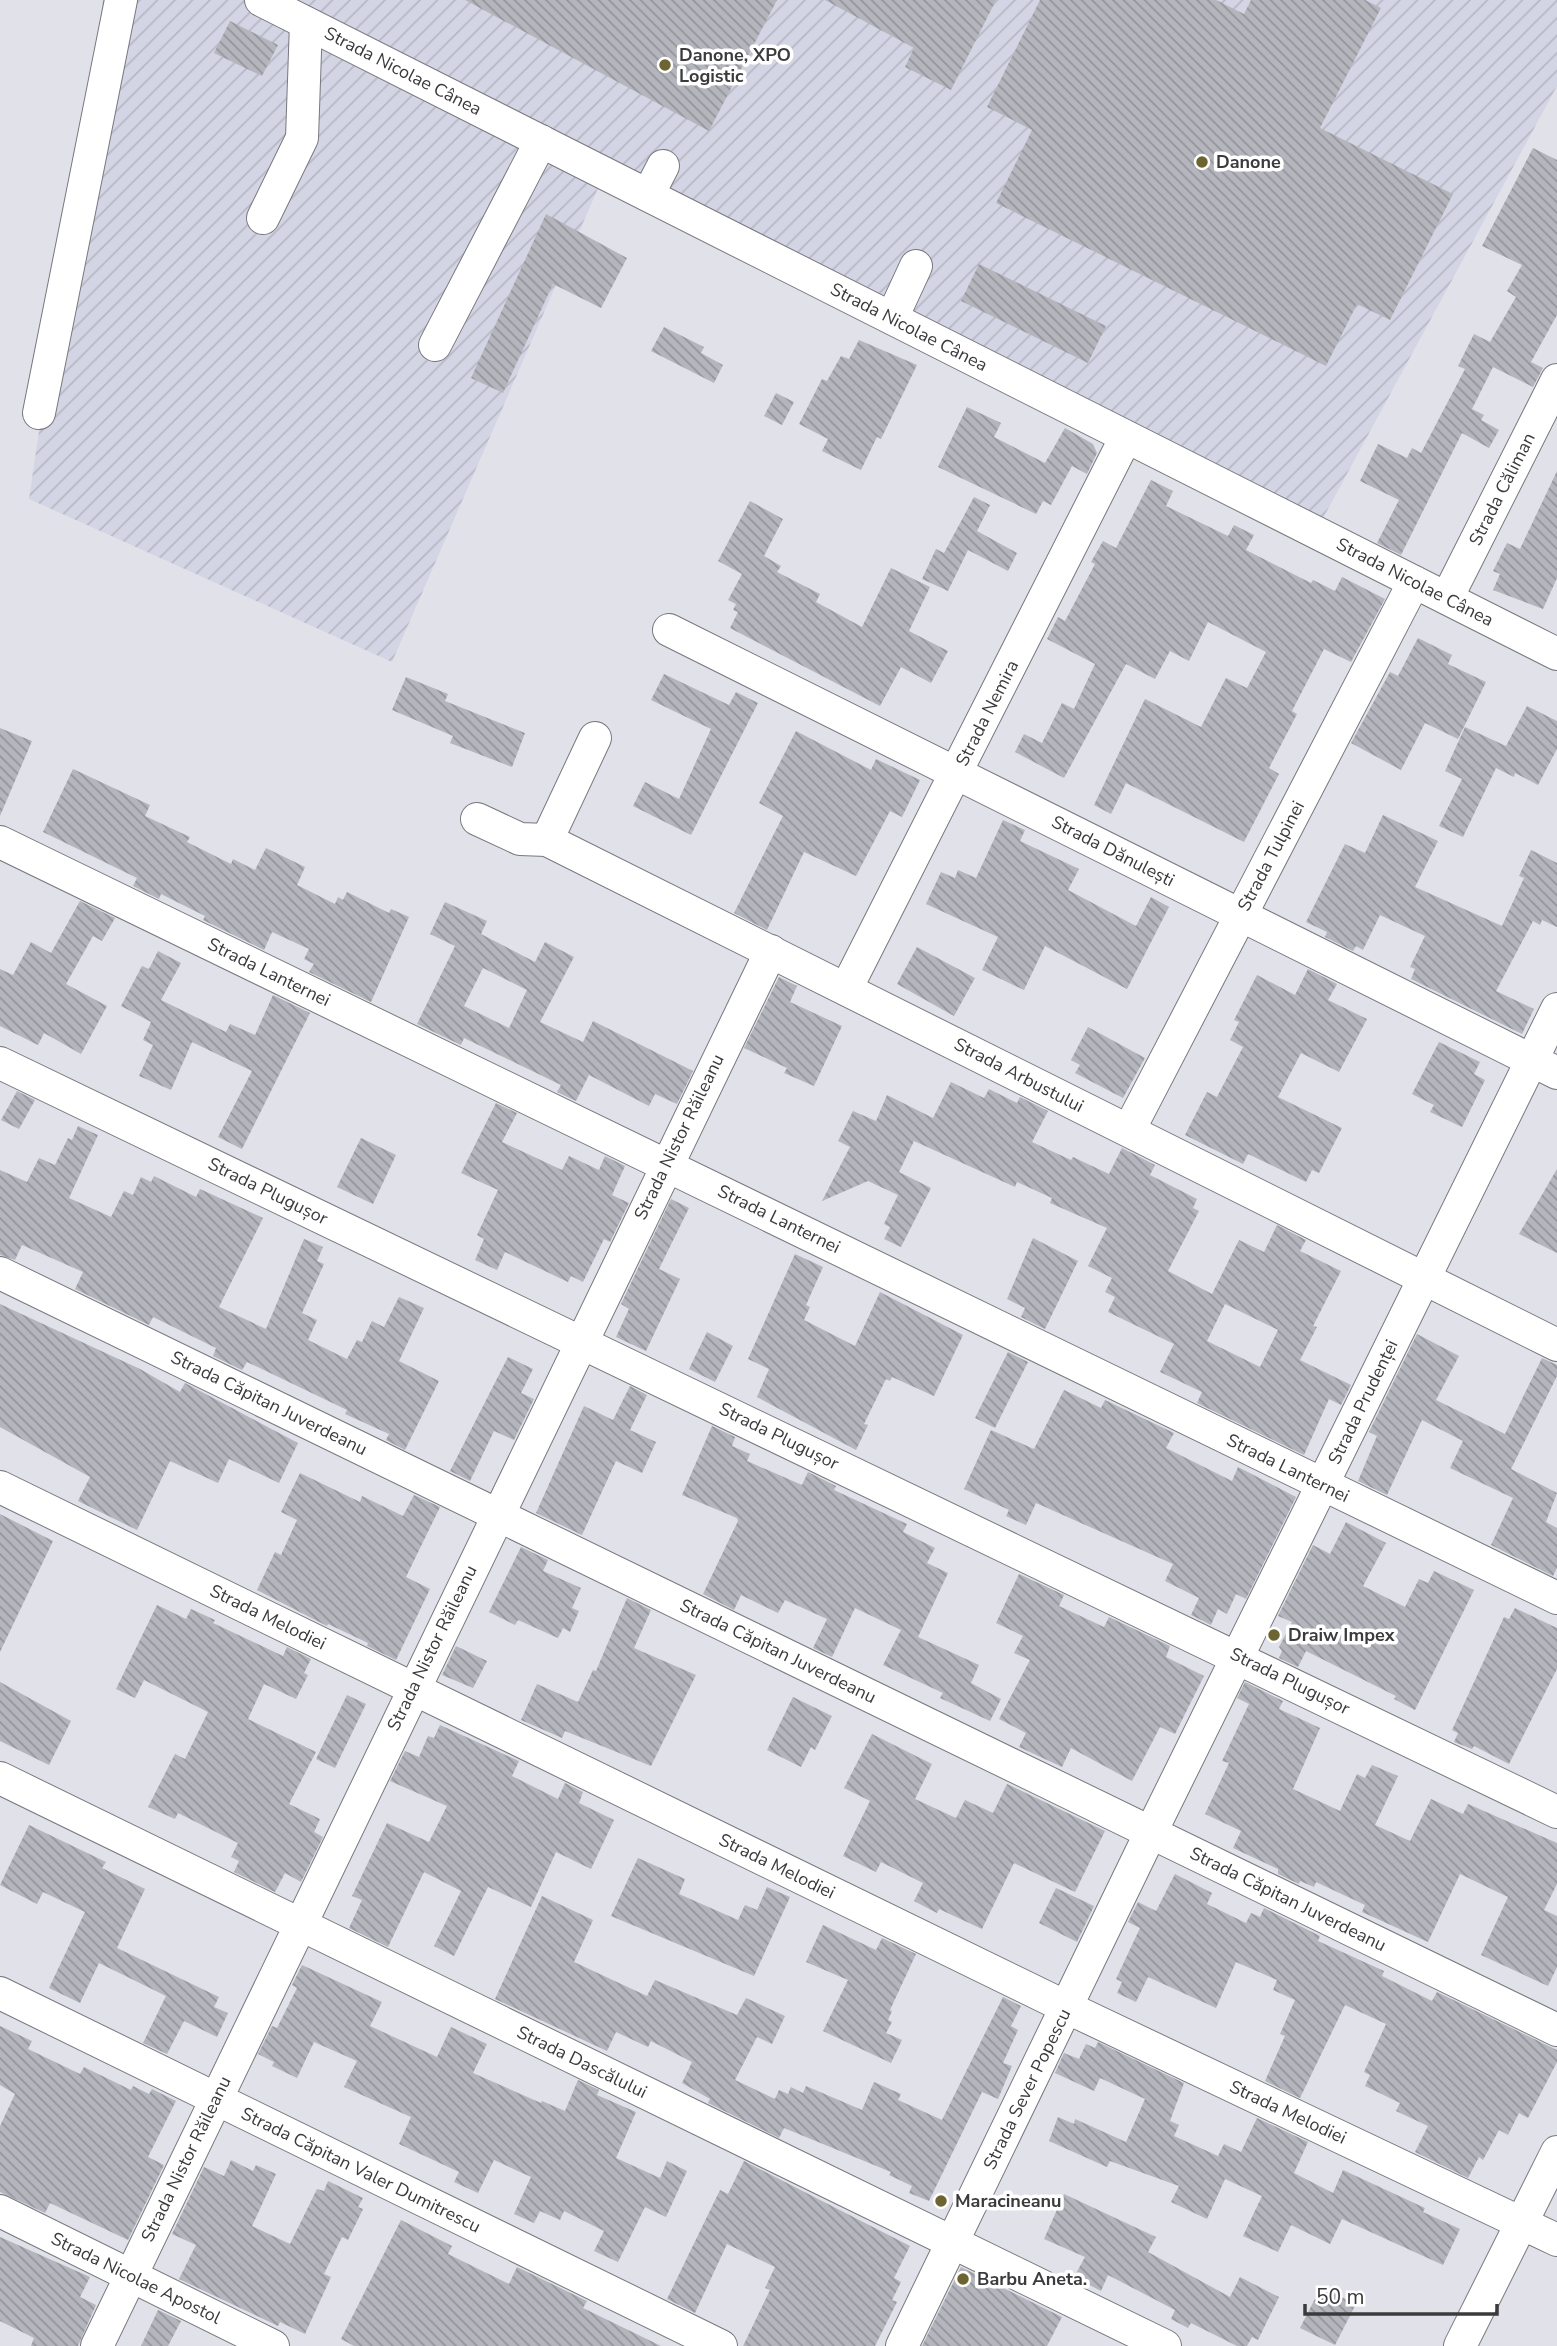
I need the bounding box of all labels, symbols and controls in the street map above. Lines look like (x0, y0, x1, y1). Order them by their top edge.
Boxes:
street label: Strada Nicolae Cânea (320, 21, 486, 121)
place label: Danone, XPO Logistic (679, 43, 791, 88)
marker: Danone, XPO Logistic (657, 57, 673, 73)
place label: Danone (1216, 150, 1281, 174)
marker: Danone (1194, 154, 1210, 170)
street label: Strada Nicolae Cânea (826, 277, 992, 377)
street label: Strada Căliman (1463, 428, 1541, 550)
street label: Strada Nicolae Cânea (1332, 532, 1498, 632)
street label: Strada Nemira (950, 656, 1024, 770)
street label: Strada Tulpinei (1232, 797, 1310, 915)
street label: Strada Dănulești (1047, 810, 1179, 892)
street label: Strada Lanternei (204, 932, 334, 1012)
street label: Strada Arbustului (950, 1032, 1088, 1118)
street label: Strada Nistor Răileanu (628, 1050, 730, 1224)
street label: Strada Plugușor (204, 1152, 332, 1231)
street label: Strada Lanternei (714, 1179, 844, 1259)
street label: Strada Prudenței (1322, 1336, 1404, 1468)
street label: Strada Căpitan Juverdeanu (167, 1345, 371, 1461)
street label: Strada Plugușor (715, 1397, 843, 1476)
street label: Strada Lanternei (1223, 1428, 1353, 1508)
street label: Strada Nistor Răileanu (381, 1561, 483, 1735)
street label: Strada Melodiei (206, 1578, 330, 1656)
street label: Strada Căpitan Juverdeanu (676, 1593, 880, 1709)
place label: Draiw Impex (1288, 1623, 1395, 1647)
marker: Draiw Impex (1266, 1627, 1282, 1643)
street label: Strada Plugușor (1226, 1642, 1354, 1721)
street label: Strada Melodiei (715, 1827, 839, 1905)
street label: Strada Căpitan Juverdeanu (1186, 1841, 1390, 1957)
street label: Strada Sever Popescu (978, 2004, 1076, 2174)
street label: Strada Dascălului (513, 2020, 651, 2104)
street label: Strada Nistor Răileanu (135, 2072, 237, 2246)
street label: Strada Melodiei (1226, 2074, 1350, 2150)
street label: Strada Căpitan Valer Dumitrescu (237, 2101, 485, 2239)
place label: Maracineanu (955, 2189, 1061, 2213)
marker: Maracineanu (933, 2193, 949, 2209)
street label: Strada Nicolae Apostol (47, 2226, 226, 2330)
place label: Barbu Aneta. (977, 2267, 1087, 2291)
marker: Barbu Aneta. (955, 2271, 971, 2287)
scale bar (1305, 2272, 1498, 2316)
text: 50 m (1316, 2283, 1365, 2311)

